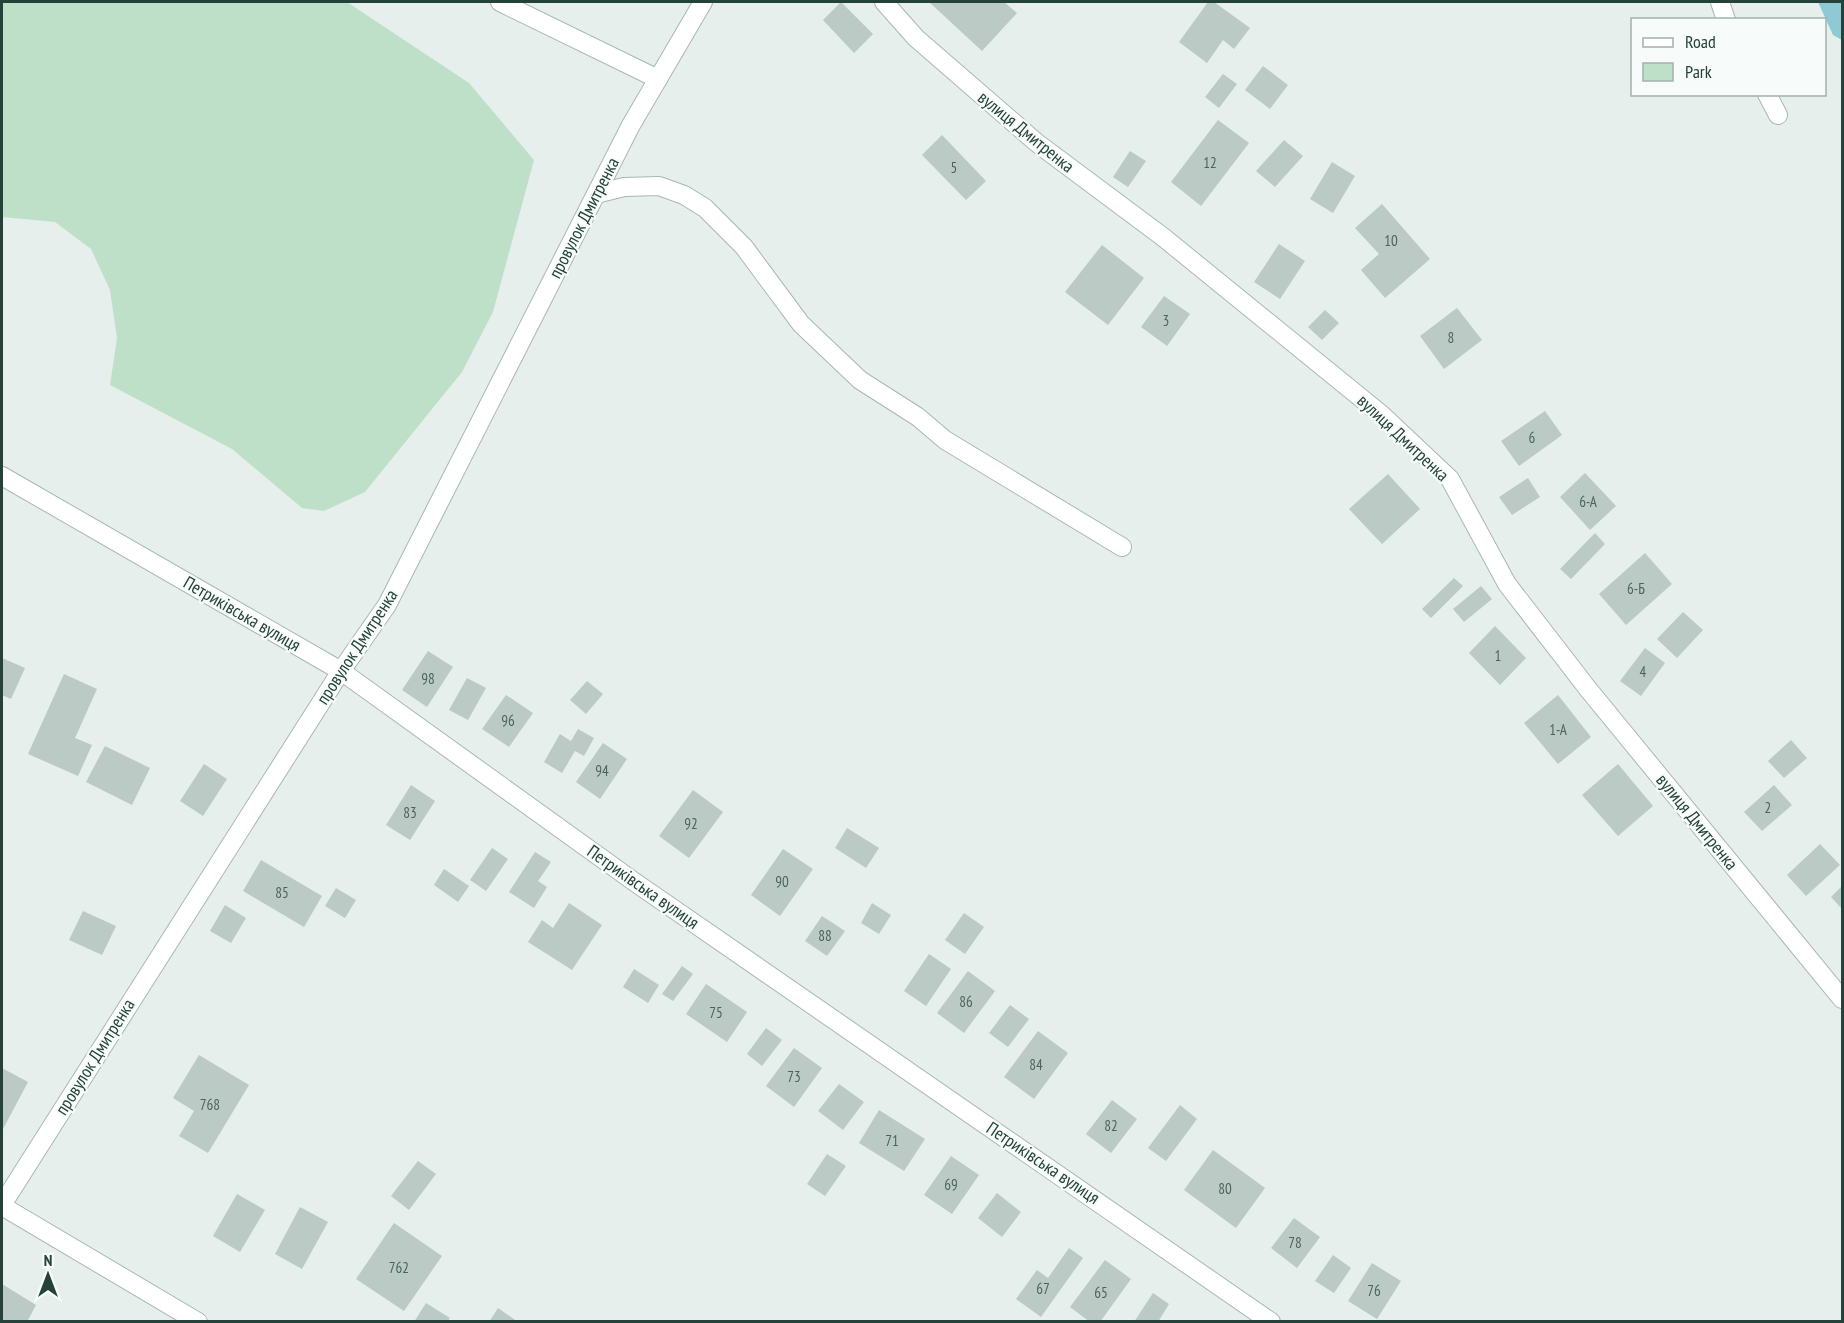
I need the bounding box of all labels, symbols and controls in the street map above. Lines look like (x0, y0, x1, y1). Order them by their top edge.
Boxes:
legend (1631, 18, 1826, 96)
text: Road (1685, 30, 1716, 53)
text: Park (1685, 60, 1712, 83)
street label: вулиця Дмитренка (973, 86, 1079, 178)
street label: провулок Дмитренка (543, 153, 624, 282)
house number: 12 (1203, 153, 1217, 172)
house number: 5 (951, 158, 957, 177)
house number: 10 (1384, 231, 1398, 250)
house number: 3 (1163, 311, 1169, 330)
house number: 8 (1448, 328, 1454, 347)
street label: вулиця Дмитренка (1353, 389, 1454, 486)
house number: 6 (1529, 428, 1536, 447)
house number: 6-А (1579, 492, 1598, 511)
street label: Петриківська вулиця (179, 571, 305, 656)
house number: 6-Б (1627, 579, 1645, 598)
street label: провулок Дмитренка (311, 585, 402, 709)
house number: 1 (1495, 646, 1501, 665)
house number: 4 (1640, 662, 1647, 681)
house number: 98 (421, 669, 435, 688)
house number: 96 (501, 711, 515, 730)
house number: 1-А (1549, 720, 1568, 739)
house number: 94 (595, 761, 609, 780)
street label: вулиця Дмитренка (1651, 769, 1743, 875)
house number: 2 (1765, 798, 1771, 817)
house number: 83 (403, 803, 417, 822)
house number: 92 (684, 814, 698, 833)
street label: Петриківська вулиця (583, 839, 704, 934)
house number: 90 (775, 872, 789, 891)
house number: 85 (275, 883, 289, 902)
house number: 88 (818, 926, 832, 945)
house number: 86 (959, 992, 973, 1011)
street label: провулок Дмитренка (50, 994, 139, 1119)
house number: 75 (709, 1003, 723, 1022)
house number: 84 (1029, 1055, 1043, 1074)
house number: 73 (787, 1067, 801, 1086)
house number: 768 (200, 1095, 220, 1114)
street label: Петриківська вулиця (982, 1116, 1104, 1209)
house number: 82 (1104, 1116, 1118, 1135)
house number: 71 (885, 1131, 899, 1150)
house number: 69 (944, 1175, 958, 1194)
house number: 80 (1218, 1179, 1232, 1198)
house number: 78 (1288, 1233, 1302, 1252)
north arrow (18, 1245, 78, 1305)
text: N (44, 1250, 52, 1270)
house number: 762 (389, 1258, 409, 1277)
house number: 67 (1036, 1279, 1050, 1298)
house number: 76 (1367, 1281, 1381, 1300)
house number: 65 (1094, 1283, 1108, 1302)

